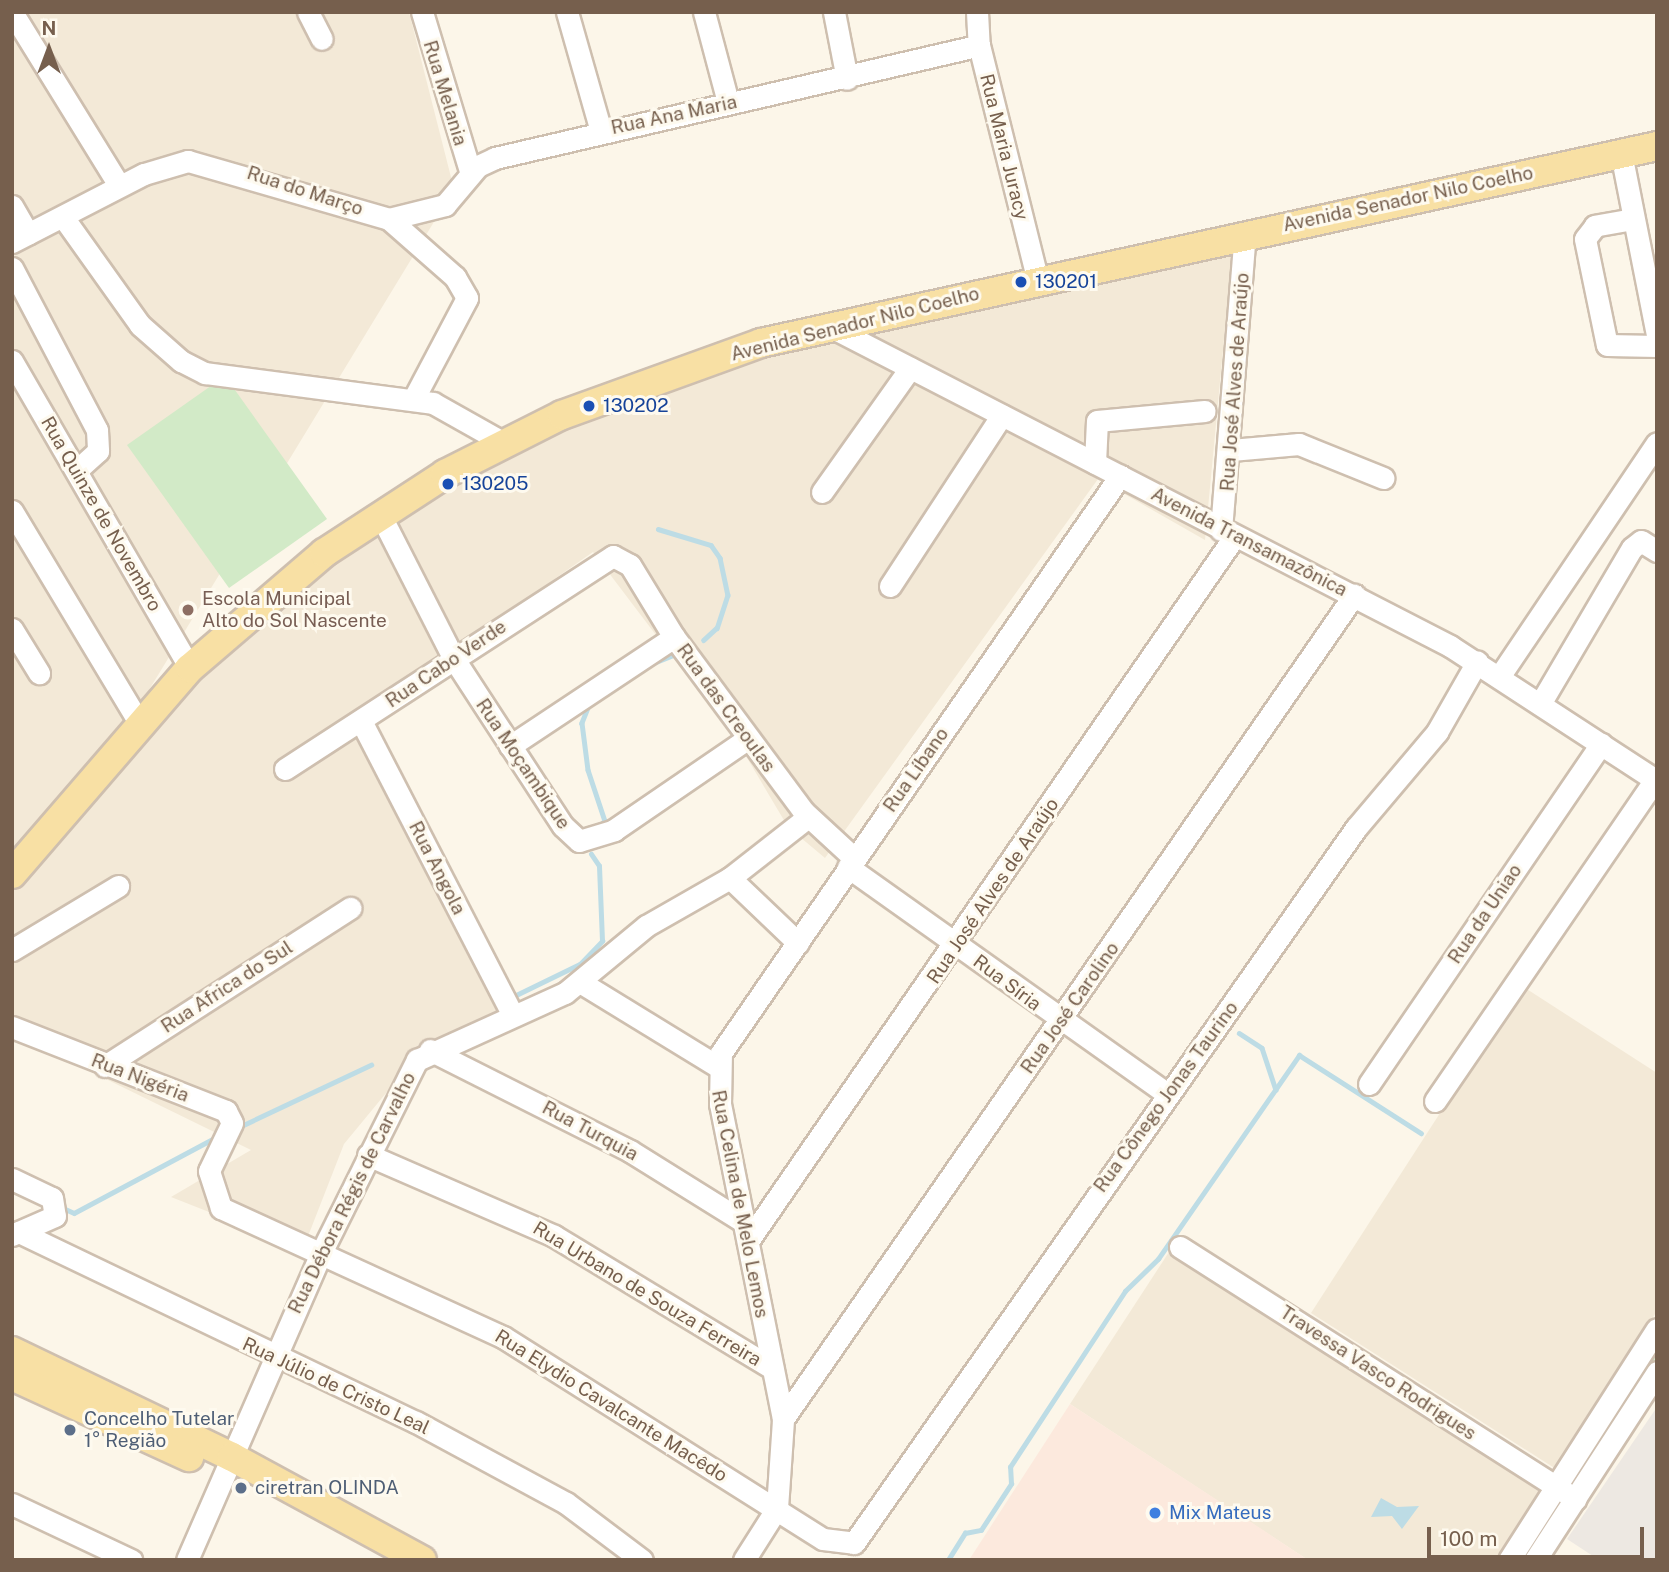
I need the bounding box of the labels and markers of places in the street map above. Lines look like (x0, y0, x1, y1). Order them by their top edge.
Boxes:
place label: 130201 (1035, 271, 1097, 293)
marker: 130201 (1013, 274, 1029, 290)
place label: 130202 (603, 395, 668, 417)
marker: 130202 (581, 398, 597, 414)
place label: 130205 (462, 473, 528, 495)
marker: 130205 (440, 476, 456, 492)
place label: Escola Municipal Alto do Sol Nascente (202, 588, 387, 632)
marker: Escola Municipal Alto do Sol Nascente (180, 602, 196, 618)
place label: Concelho Tutelar 1° Região (84, 1408, 235, 1452)
marker: Concelho Tutelar 1° Região (62, 1422, 78, 1438)
place label: ciretran OLINDA (255, 1477, 399, 1499)
marker: ciretran OLINDA (233, 1480, 249, 1496)
place label: Mix Mateus (1169, 1502, 1271, 1524)
marker: Mix Mateus (1147, 1505, 1163, 1521)

